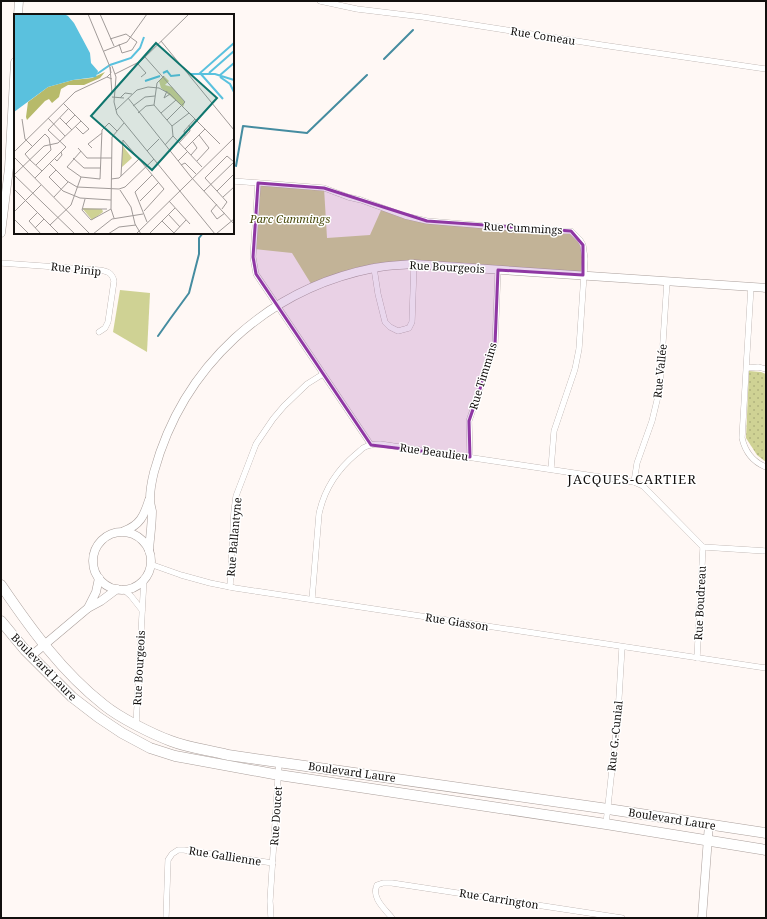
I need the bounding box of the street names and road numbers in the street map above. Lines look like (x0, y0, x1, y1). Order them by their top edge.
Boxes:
street label: Rue Comeau (510, 23, 577, 48)
street label: Rue Cummings (483, 218, 563, 237)
street label: Rue Bourgeois (409, 257, 485, 276)
street label: Rue Pinip (50, 258, 102, 279)
street label: Rue Timmins (465, 340, 500, 411)
street label: Rue Vallée (649, 343, 670, 399)
street label: Rue Beaulieu (399, 439, 469, 464)
street label: Rue Ballantyne (223, 497, 244, 577)
street label: Rue Boudreau (690, 565, 709, 641)
street label: Rue Giasson (424, 609, 490, 634)
street label: Boulevard Laure (8, 630, 80, 704)
street label: Rue Bourgeois (129, 630, 148, 706)
street label: Rue G.-Cunial (603, 699, 626, 772)
street label: Boulevard Laure (307, 758, 397, 785)
street label: Rue Doucet (266, 786, 285, 846)
street label: Boulevard Laure (627, 804, 717, 833)
street label: Rue Gallienne (188, 842, 263, 869)
street label: Rue Carrington (458, 885, 540, 912)

